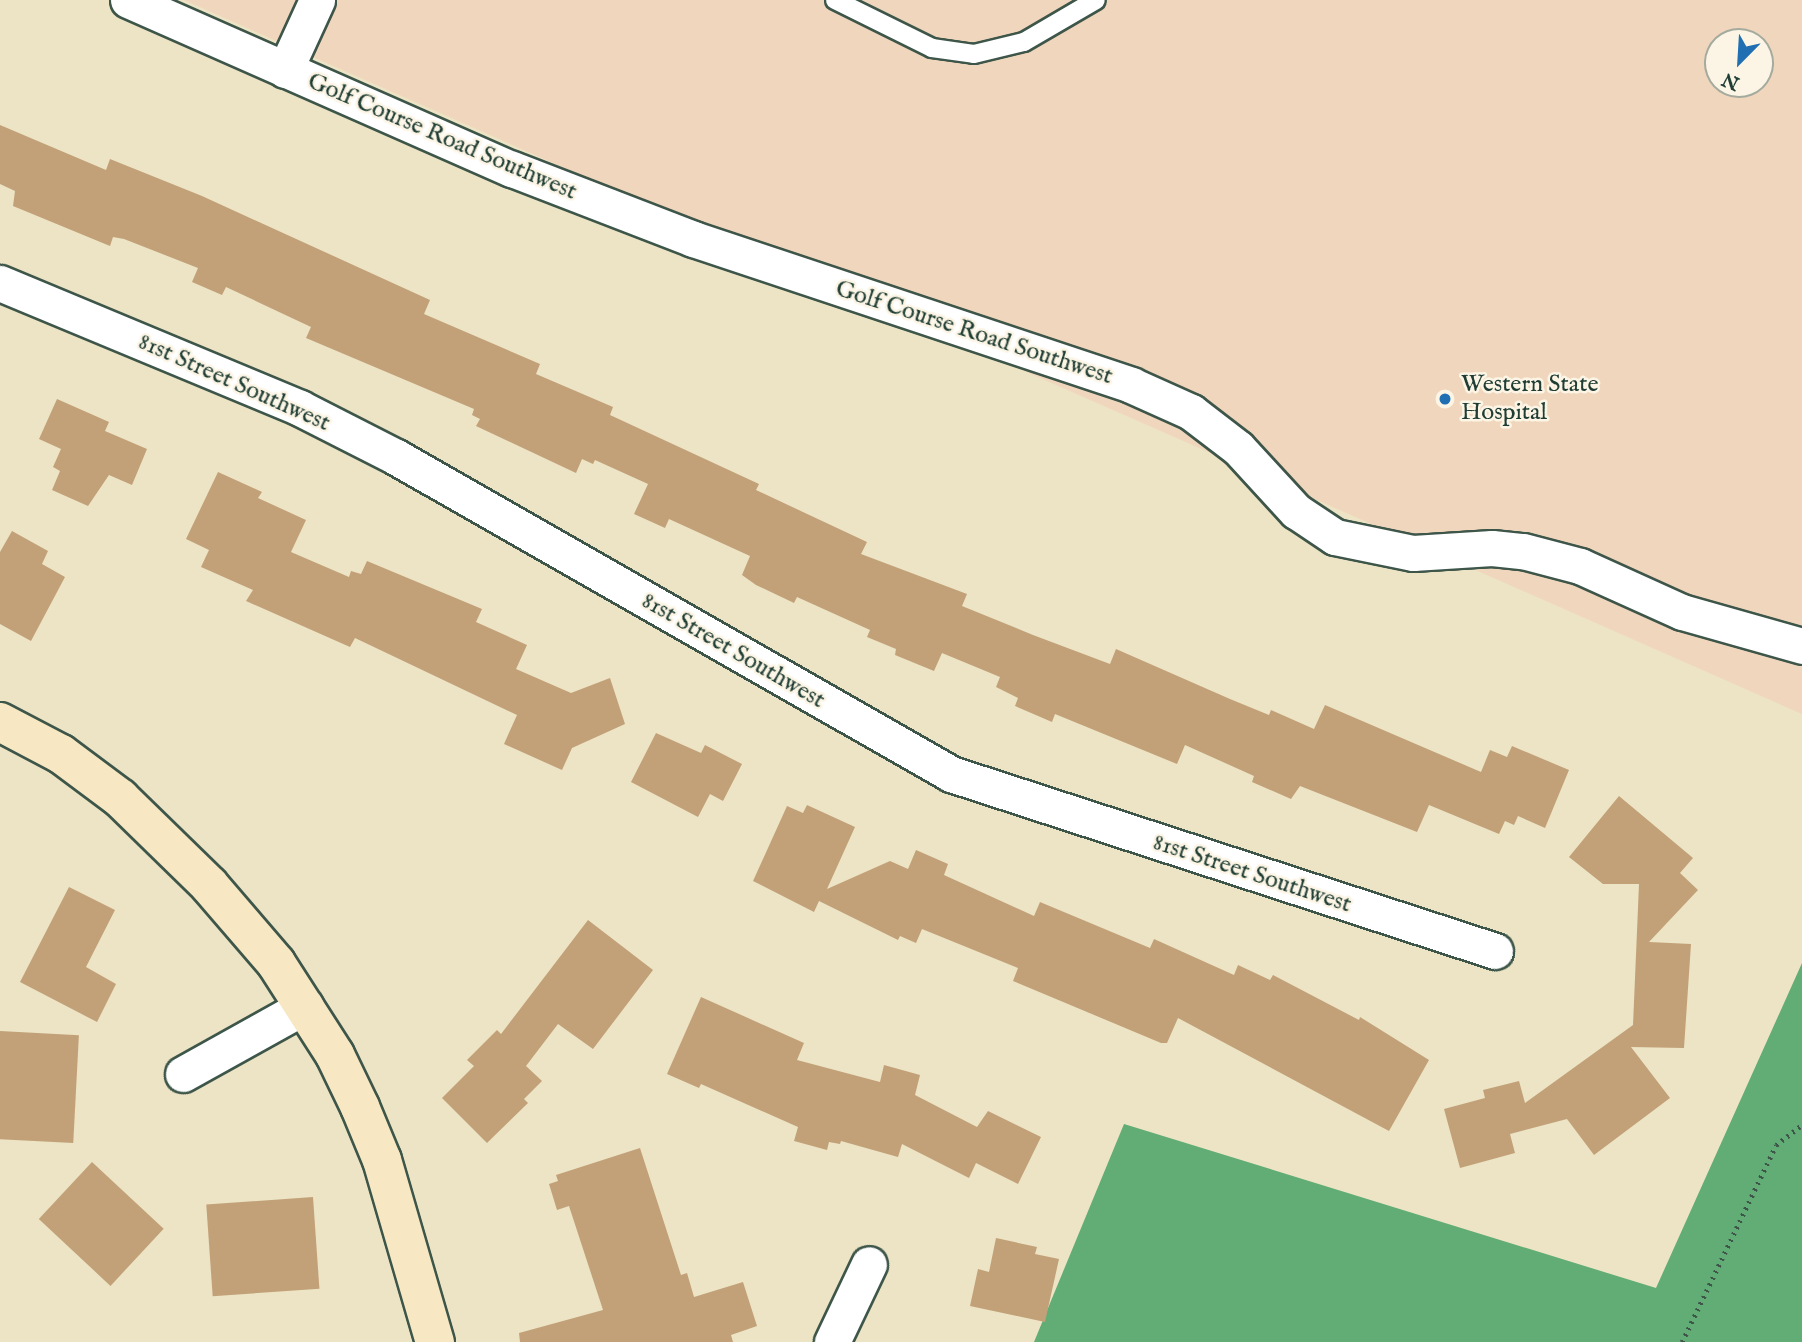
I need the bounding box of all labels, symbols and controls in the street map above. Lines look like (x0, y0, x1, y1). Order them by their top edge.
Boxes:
north arrow (1704, 28, 1774, 98)
text: N (1719, 66, 1744, 95)
street label: Golf Course Road Southwest (303, 67, 581, 207)
street label: Golf Course Road Southwest (832, 275, 1116, 391)
street label: 81st Street Southwest (134, 328, 334, 438)
place label: Western State Hospital (1461, 371, 1598, 427)
marker: Western State Hospital (1435, 389, 1455, 409)
street label: 81st Street Southwest (636, 587, 830, 715)
street label: 81st Street Southwest (1149, 828, 1355, 920)

